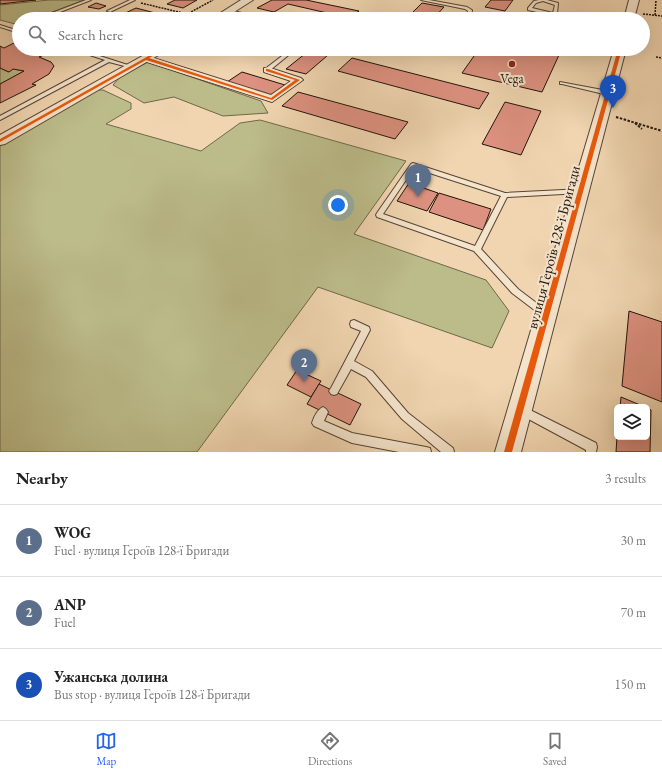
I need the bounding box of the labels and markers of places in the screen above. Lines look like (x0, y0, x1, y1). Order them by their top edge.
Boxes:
marker: Vega (507, 59, 517, 69)
place label: Vega (500, 70, 524, 87)
pin: 3 (600, 75, 626, 108)
pin: 1 (405, 164, 431, 197)
pin: 2 (291, 349, 317, 382)

